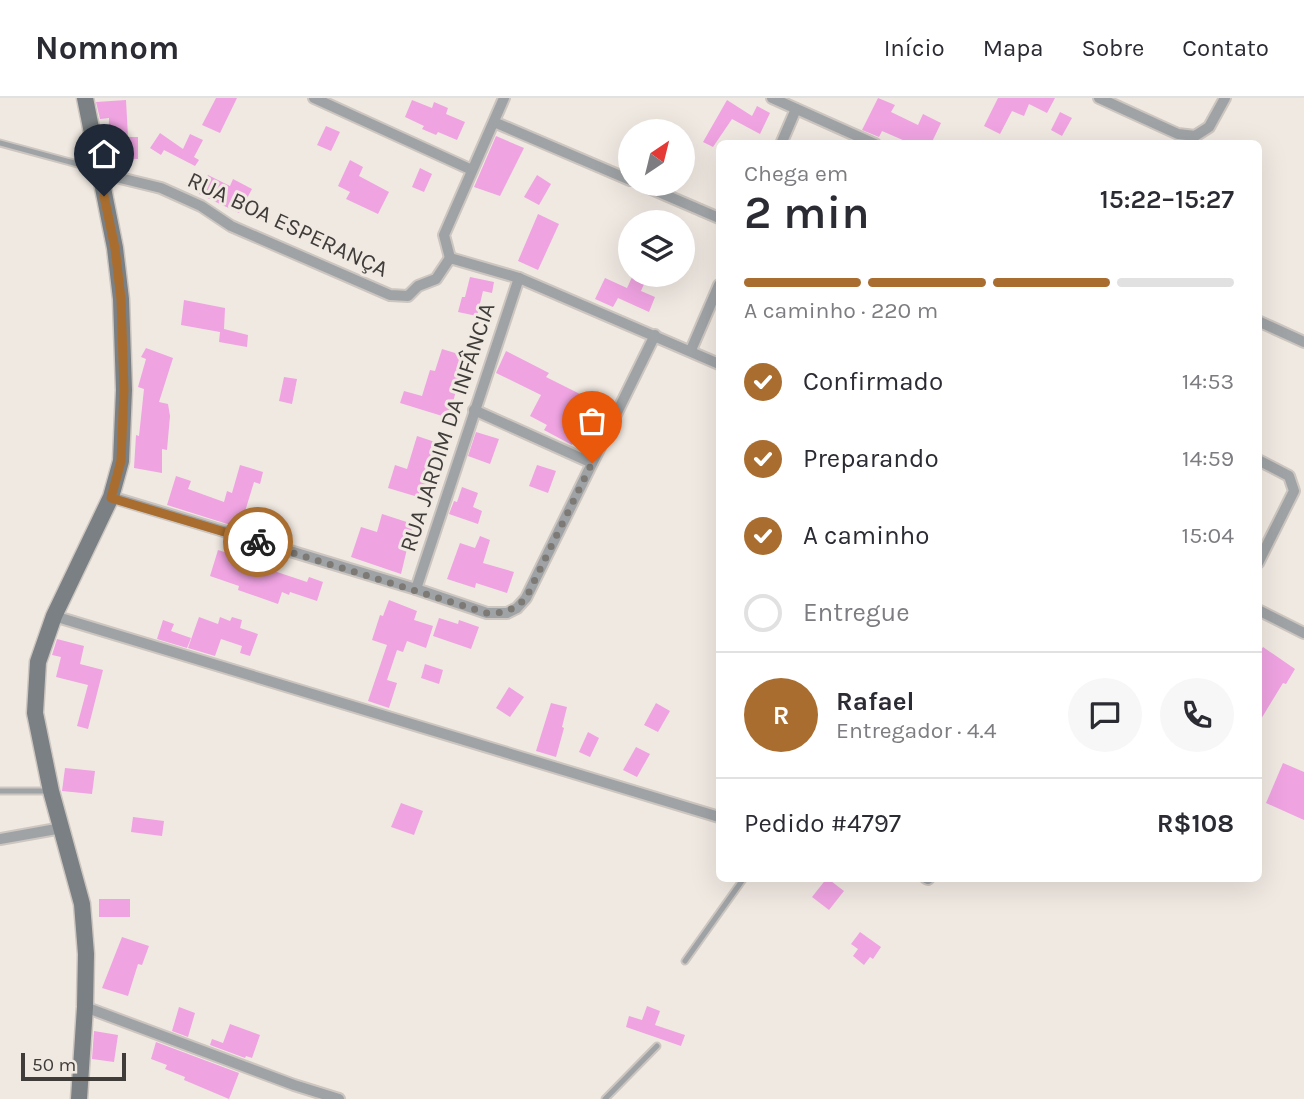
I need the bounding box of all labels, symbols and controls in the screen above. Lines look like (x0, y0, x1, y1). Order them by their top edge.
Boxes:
text: Nomnom (35, 29, 179, 67)
text: Início (884, 34, 945, 62)
text: Mapa (983, 34, 1043, 62)
text: Sobre (1081, 34, 1144, 62)
text: Contato (1182, 34, 1269, 62)
north arrow (618, 119, 695, 196)
map controls (618, 119, 695, 287)
pin (74, 124, 134, 196)
icon: home (85, 135, 123, 173)
text: Chega em (744, 160, 848, 187)
street label: RUA BOA ESPERANÇA (183, 166, 392, 283)
text: 15:22–15:27 (1100, 184, 1234, 215)
text: 2 min (744, 186, 870, 240)
button: layers (618, 210, 695, 287)
text: A caminho · 220 m (744, 297, 938, 324)
street label: RUA JARDIM DA INFÂNCIA (394, 299, 501, 555)
icon: check (744, 363, 782, 401)
text: Confirmado (803, 366, 943, 397)
text: 14:53 (1182, 368, 1234, 395)
pin (562, 391, 622, 463)
icon: bag (573, 402, 611, 440)
icon: check (744, 440, 782, 478)
text: Preparando (803, 443, 939, 474)
text: 14:59 (1182, 445, 1234, 472)
courier (223, 507, 293, 577)
icon: check (744, 517, 782, 555)
text: A caminho (803, 520, 930, 551)
text: 15:04 (1182, 522, 1234, 549)
icon: bike (239, 523, 277, 561)
text: Entregue (803, 597, 910, 628)
button: chat (1068, 678, 1142, 752)
button: phone (1160, 678, 1234, 752)
text: Rafael (836, 686, 914, 717)
text: R (773, 700, 789, 731)
text: Entregador · 4.4 (836, 717, 997, 744)
text: Pedido #4797 (744, 808, 901, 839)
text: R$108 (1157, 808, 1234, 839)
scale bar (21, 1050, 126, 1082)
text: 50 m (32, 1054, 76, 1076)

